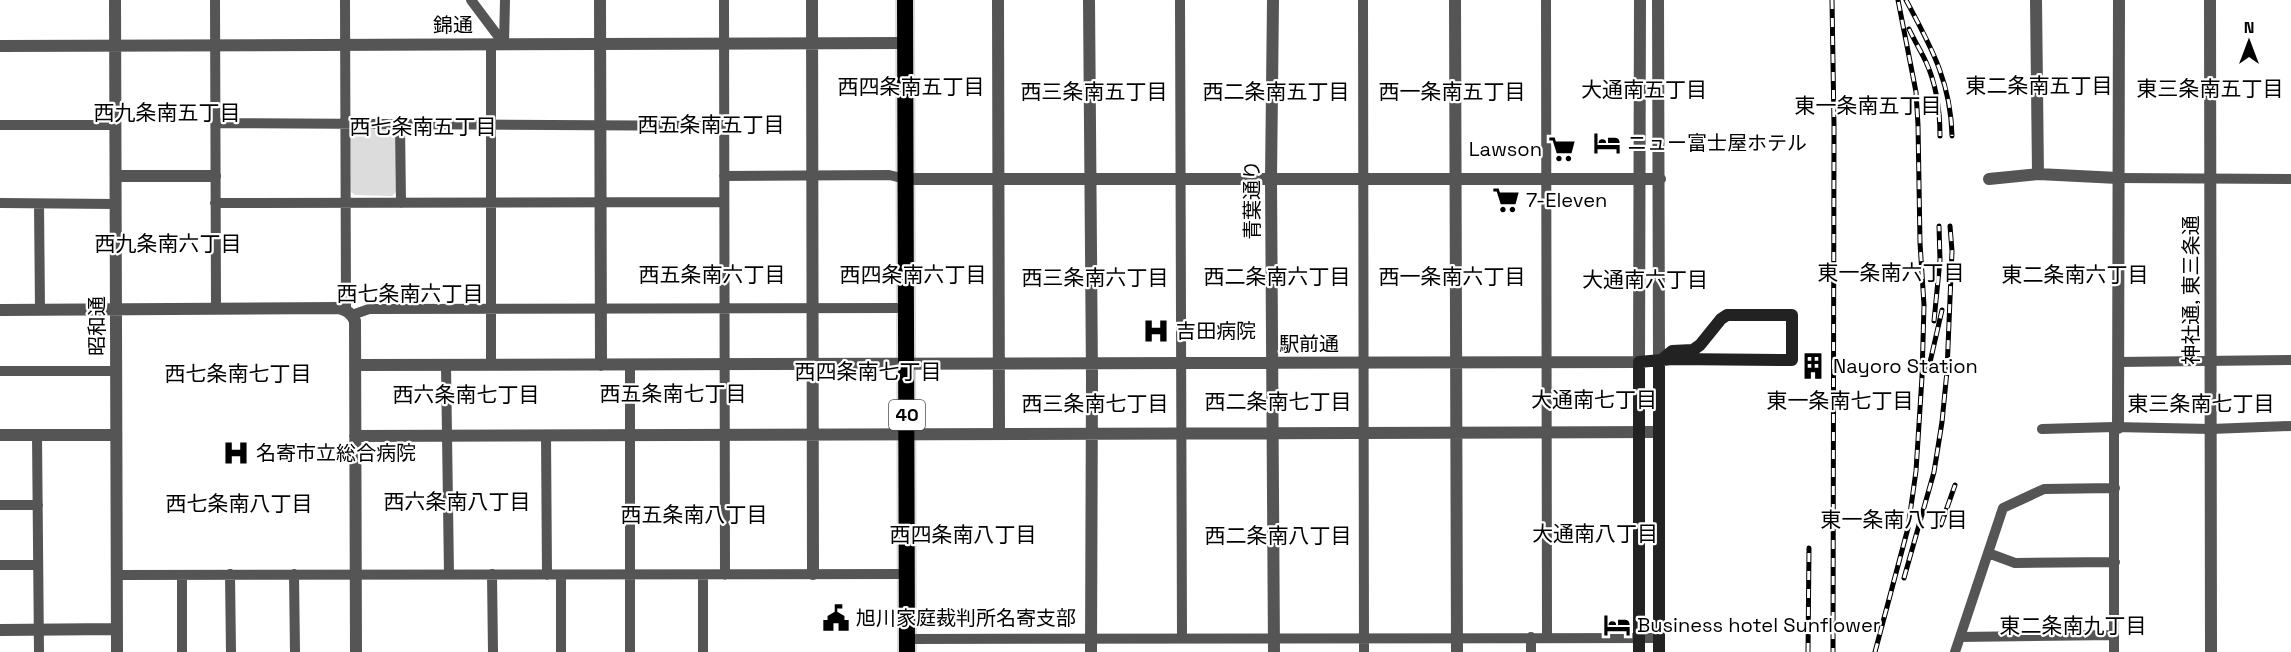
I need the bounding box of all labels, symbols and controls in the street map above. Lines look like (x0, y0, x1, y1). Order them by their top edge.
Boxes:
street label: 錦通 (433, 12, 473, 38)
north arrow (2219, 12, 2279, 72)
text: N (2244, 17, 2254, 38)
district label: 東二条南五丁目 (1966, 72, 2113, 99)
district label: 西四条南五丁目 (838, 73, 985, 100)
district label: 東三条南五丁目 (2137, 75, 2284, 102)
district label: 大通南五丁目 (1581, 76, 1707, 103)
district label: 西三条南五丁目 (1021, 78, 1168, 105)
district label: 西二条南五丁目 (1203, 78, 1350, 105)
district label: 西一条南五丁目 (1379, 78, 1526, 105)
district label: 東一条南五丁目 (1795, 92, 1942, 119)
district label: 西九条南五丁目 (94, 99, 241, 126)
district label: 西五条南五丁目 (638, 111, 785, 138)
district label: 西七条南五丁目 (350, 113, 497, 140)
hotel icon: ニュー富士屋ホテル (1592, 128, 1622, 158)
place label: ニュー富士屋ホテル (1627, 130, 1807, 156)
supermarket icon: Lawson (1547, 134, 1577, 164)
place label: Lawson (1469, 136, 1542, 162)
street label: 青葉通り (1239, 160, 1265, 240)
supermarket icon: 7-Eleven (1491, 185, 1521, 215)
place label: 7-Eleven (1526, 187, 1607, 213)
street label: 神社通, 東三条通 (2178, 215, 2204, 365)
district label: 西九条南六丁目 (95, 230, 242, 257)
district label: 東一条南六丁目 (1818, 259, 1965, 286)
district label: 西五条南六丁目 (639, 261, 786, 288)
district label: 西四条南六丁目 (840, 261, 987, 288)
district label: 東二条南六丁目 (2002, 261, 2149, 288)
district label: 西二条南六丁目 (1204, 263, 1351, 290)
district label: 西一条南六丁目 (1379, 263, 1526, 290)
district label: 西三条南六丁目 (1022, 264, 1169, 291)
district label: 大通南六丁目 (1582, 266, 1708, 293)
district label: 西七条南六丁目 (337, 280, 484, 307)
street label: 昭和通 (84, 296, 110, 356)
hospital icon: 吉田病院 (1141, 316, 1171, 346)
place label: 吉田病院 (1176, 318, 1256, 344)
street label: 駅前通 (1279, 331, 1339, 357)
building icon: Nayoro Station (1798, 351, 1828, 381)
place label: Nayoro Station (1833, 353, 1978, 379)
district label: 西四条南七丁目 (795, 358, 942, 385)
district label: 西七条南七丁目 (165, 360, 312, 387)
district label: 西五条南七丁目 (600, 380, 747, 407)
district label: 西六条南七丁目 (393, 381, 540, 408)
district label: 大通南七丁目 (1531, 386, 1657, 413)
district label: 東一条南七丁目 (1767, 387, 1914, 414)
district label: 西二条南七丁目 (1205, 388, 1352, 415)
district label: 西三条南七丁目 (1022, 390, 1169, 417)
district label: 東三条南七丁目 (2128, 390, 2275, 417)
road number: 40 (889, 400, 925, 430)
hospital icon: 名寄市立総合病院 (221, 438, 251, 468)
place label: 名寄市立総合病院 (256, 440, 416, 466)
district label: 西六条南八丁目 (384, 488, 531, 515)
district label: 西七条南八丁目 (166, 490, 313, 517)
district label: 西五条南八丁目 (621, 501, 768, 528)
district label: 東一条南八丁目 (1821, 506, 1968, 533)
district label: 大通南八丁目 (1532, 520, 1658, 547)
district label: 西四条南八丁目 (890, 521, 1037, 548)
district label: 西二条南八丁目 (1205, 522, 1352, 549)
public building icon: 旭川家庭裁判所名寄支部 (821, 603, 851, 633)
place label: 旭川家庭裁判所名寄支部 (856, 605, 1076, 631)
hotel icon: Business hotel Sunflower (1602, 610, 1632, 640)
place label: Business hotel Sunflower (1637, 612, 1880, 638)
district label: 東二条南九丁目 (2000, 612, 2147, 639)

